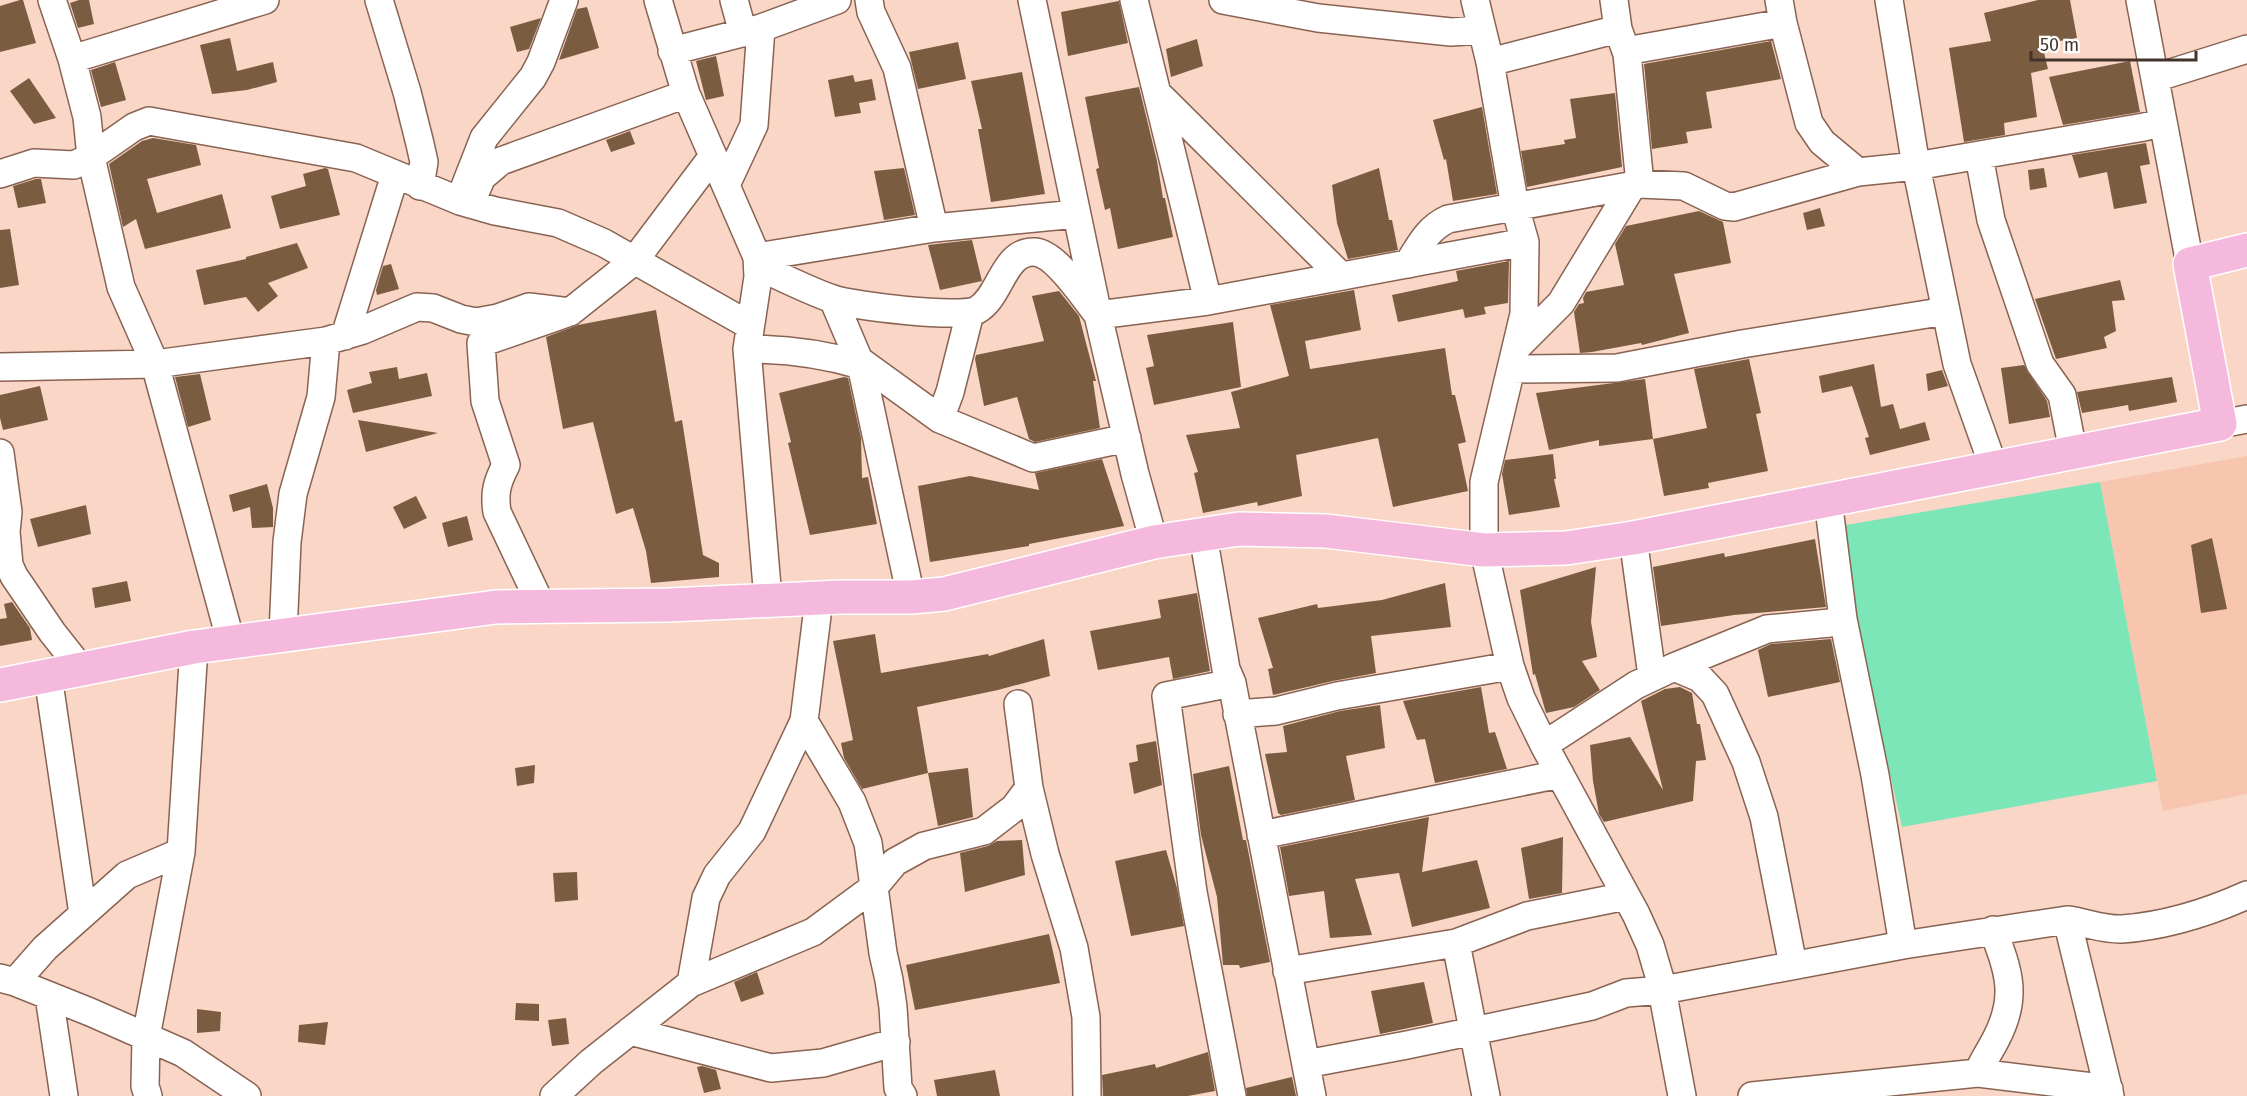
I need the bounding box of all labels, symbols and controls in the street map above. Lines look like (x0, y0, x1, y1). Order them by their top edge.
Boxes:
scale bar (2031, 24, 2196, 62)
text: 50 m (2040, 34, 2079, 56)

